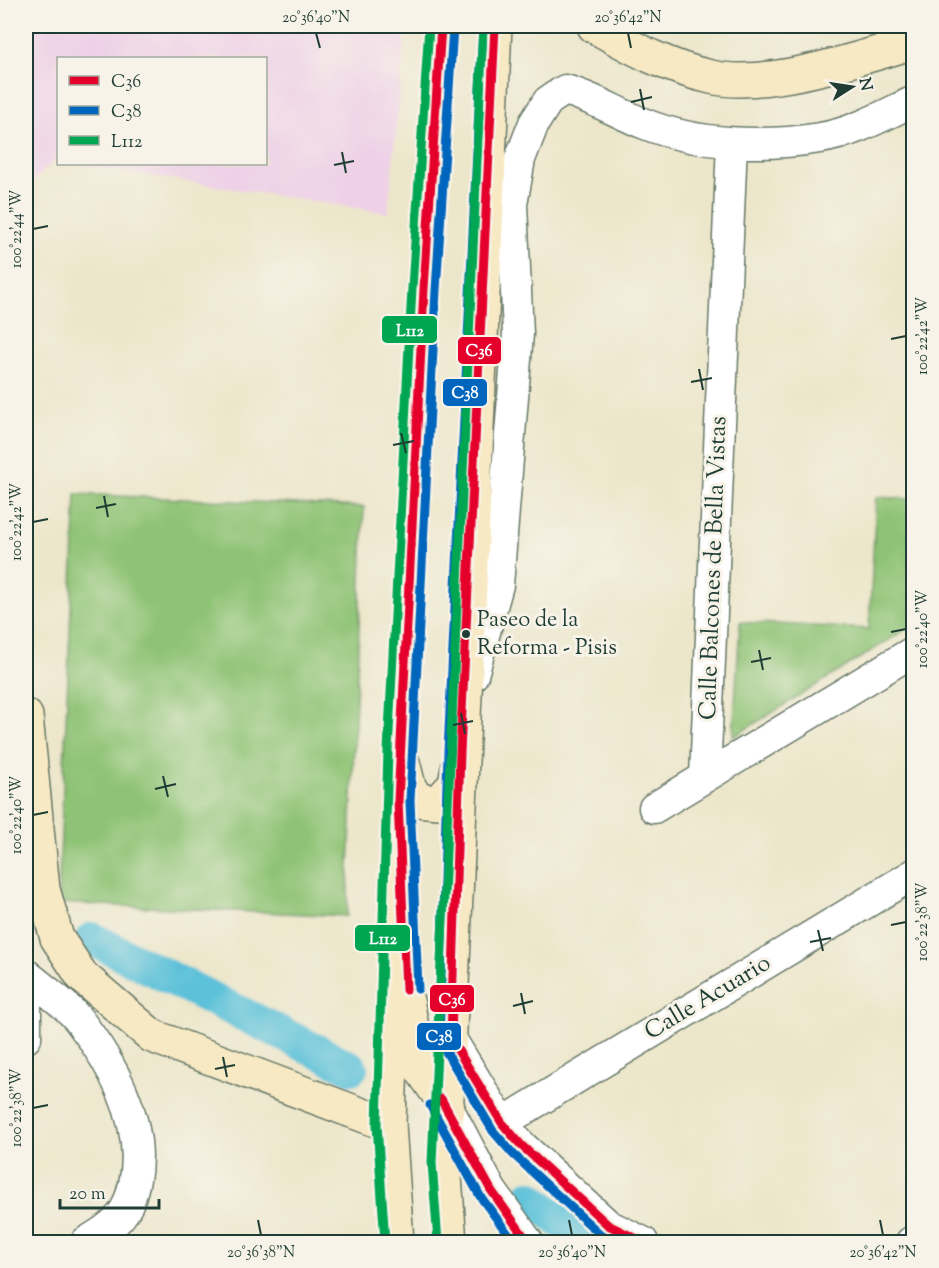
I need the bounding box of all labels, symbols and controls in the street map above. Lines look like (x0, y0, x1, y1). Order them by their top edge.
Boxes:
text: 20°36'40"N (282, 8, 350, 29)
text: 20°36'42"N (594, 8, 662, 29)
legend (57, 57, 267, 165)
north arrow (822, 57, 882, 117)
text: C36 (111, 70, 141, 96)
text: N (852, 76, 877, 93)
text: C38 (111, 100, 142, 126)
text: L112 (111, 130, 143, 156)
text: 100°22'44"W (7, 189, 28, 268)
text: 100°22'42"W (913, 297, 934, 375)
line badge: L112 (381, 315, 438, 344)
text: L112 (396, 321, 425, 344)
line badge: C36 (457, 336, 502, 365)
text: C36 (466, 341, 493, 364)
line badge: C38 (442, 378, 488, 407)
text: C38 (451, 383, 479, 406)
street label: Calle Balcones de Bella Vistas (692, 415, 736, 721)
text: 100°22'42"W (7, 483, 28, 561)
text: 100°22'40"W (913, 589, 934, 668)
place label: Paseo de la Reforma - Pisis (477, 605, 617, 665)
marker: Paseo de la Reforma - Pisis (460, 628, 472, 640)
text: 100°22'40"W (7, 775, 28, 854)
text: 100°22'38"W (913, 882, 934, 961)
line badge: L112 (354, 924, 411, 952)
text: L112 (369, 929, 398, 952)
street label: Calle Acuario (638, 947, 778, 1049)
line badge: C36 (429, 984, 475, 1013)
text: C36 (439, 990, 466, 1013)
line badge: C38 (416, 1022, 462, 1051)
text: C38 (425, 1027, 453, 1050)
text: 100°22'38"W (7, 1068, 28, 1147)
scale bar (60, 1172, 159, 1210)
text: 20 m (69, 1182, 106, 1208)
text: 20°36'38"N (227, 1243, 295, 1264)
text: 20°36'40"N (538, 1243, 606, 1264)
text: 20°36'42"N (849, 1243, 917, 1264)

